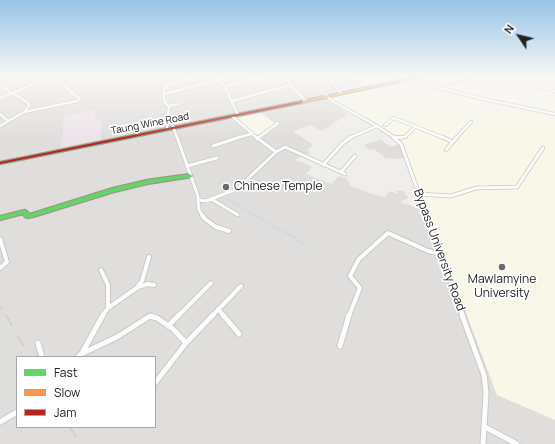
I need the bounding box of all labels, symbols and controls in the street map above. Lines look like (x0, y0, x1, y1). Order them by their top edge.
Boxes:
north arrow (499, 16, 539, 56)
text: N (500, 21, 517, 36)
street label: Taung Wine Road (110, 111, 190, 137)
place label: Chinese Temple (234, 180, 322, 194)
marker: Chinese Temple (221, 182, 231, 192)
street label: Bypass University Road (410, 187, 468, 313)
marker: Mawlamyine University (497, 262, 507, 272)
place label: Mawlamyine University (468, 273, 536, 301)
legend (16, 356, 156, 428)
text: Fast (54, 364, 78, 381)
text: Slow (54, 384, 80, 401)
text: Jam (54, 404, 76, 421)

